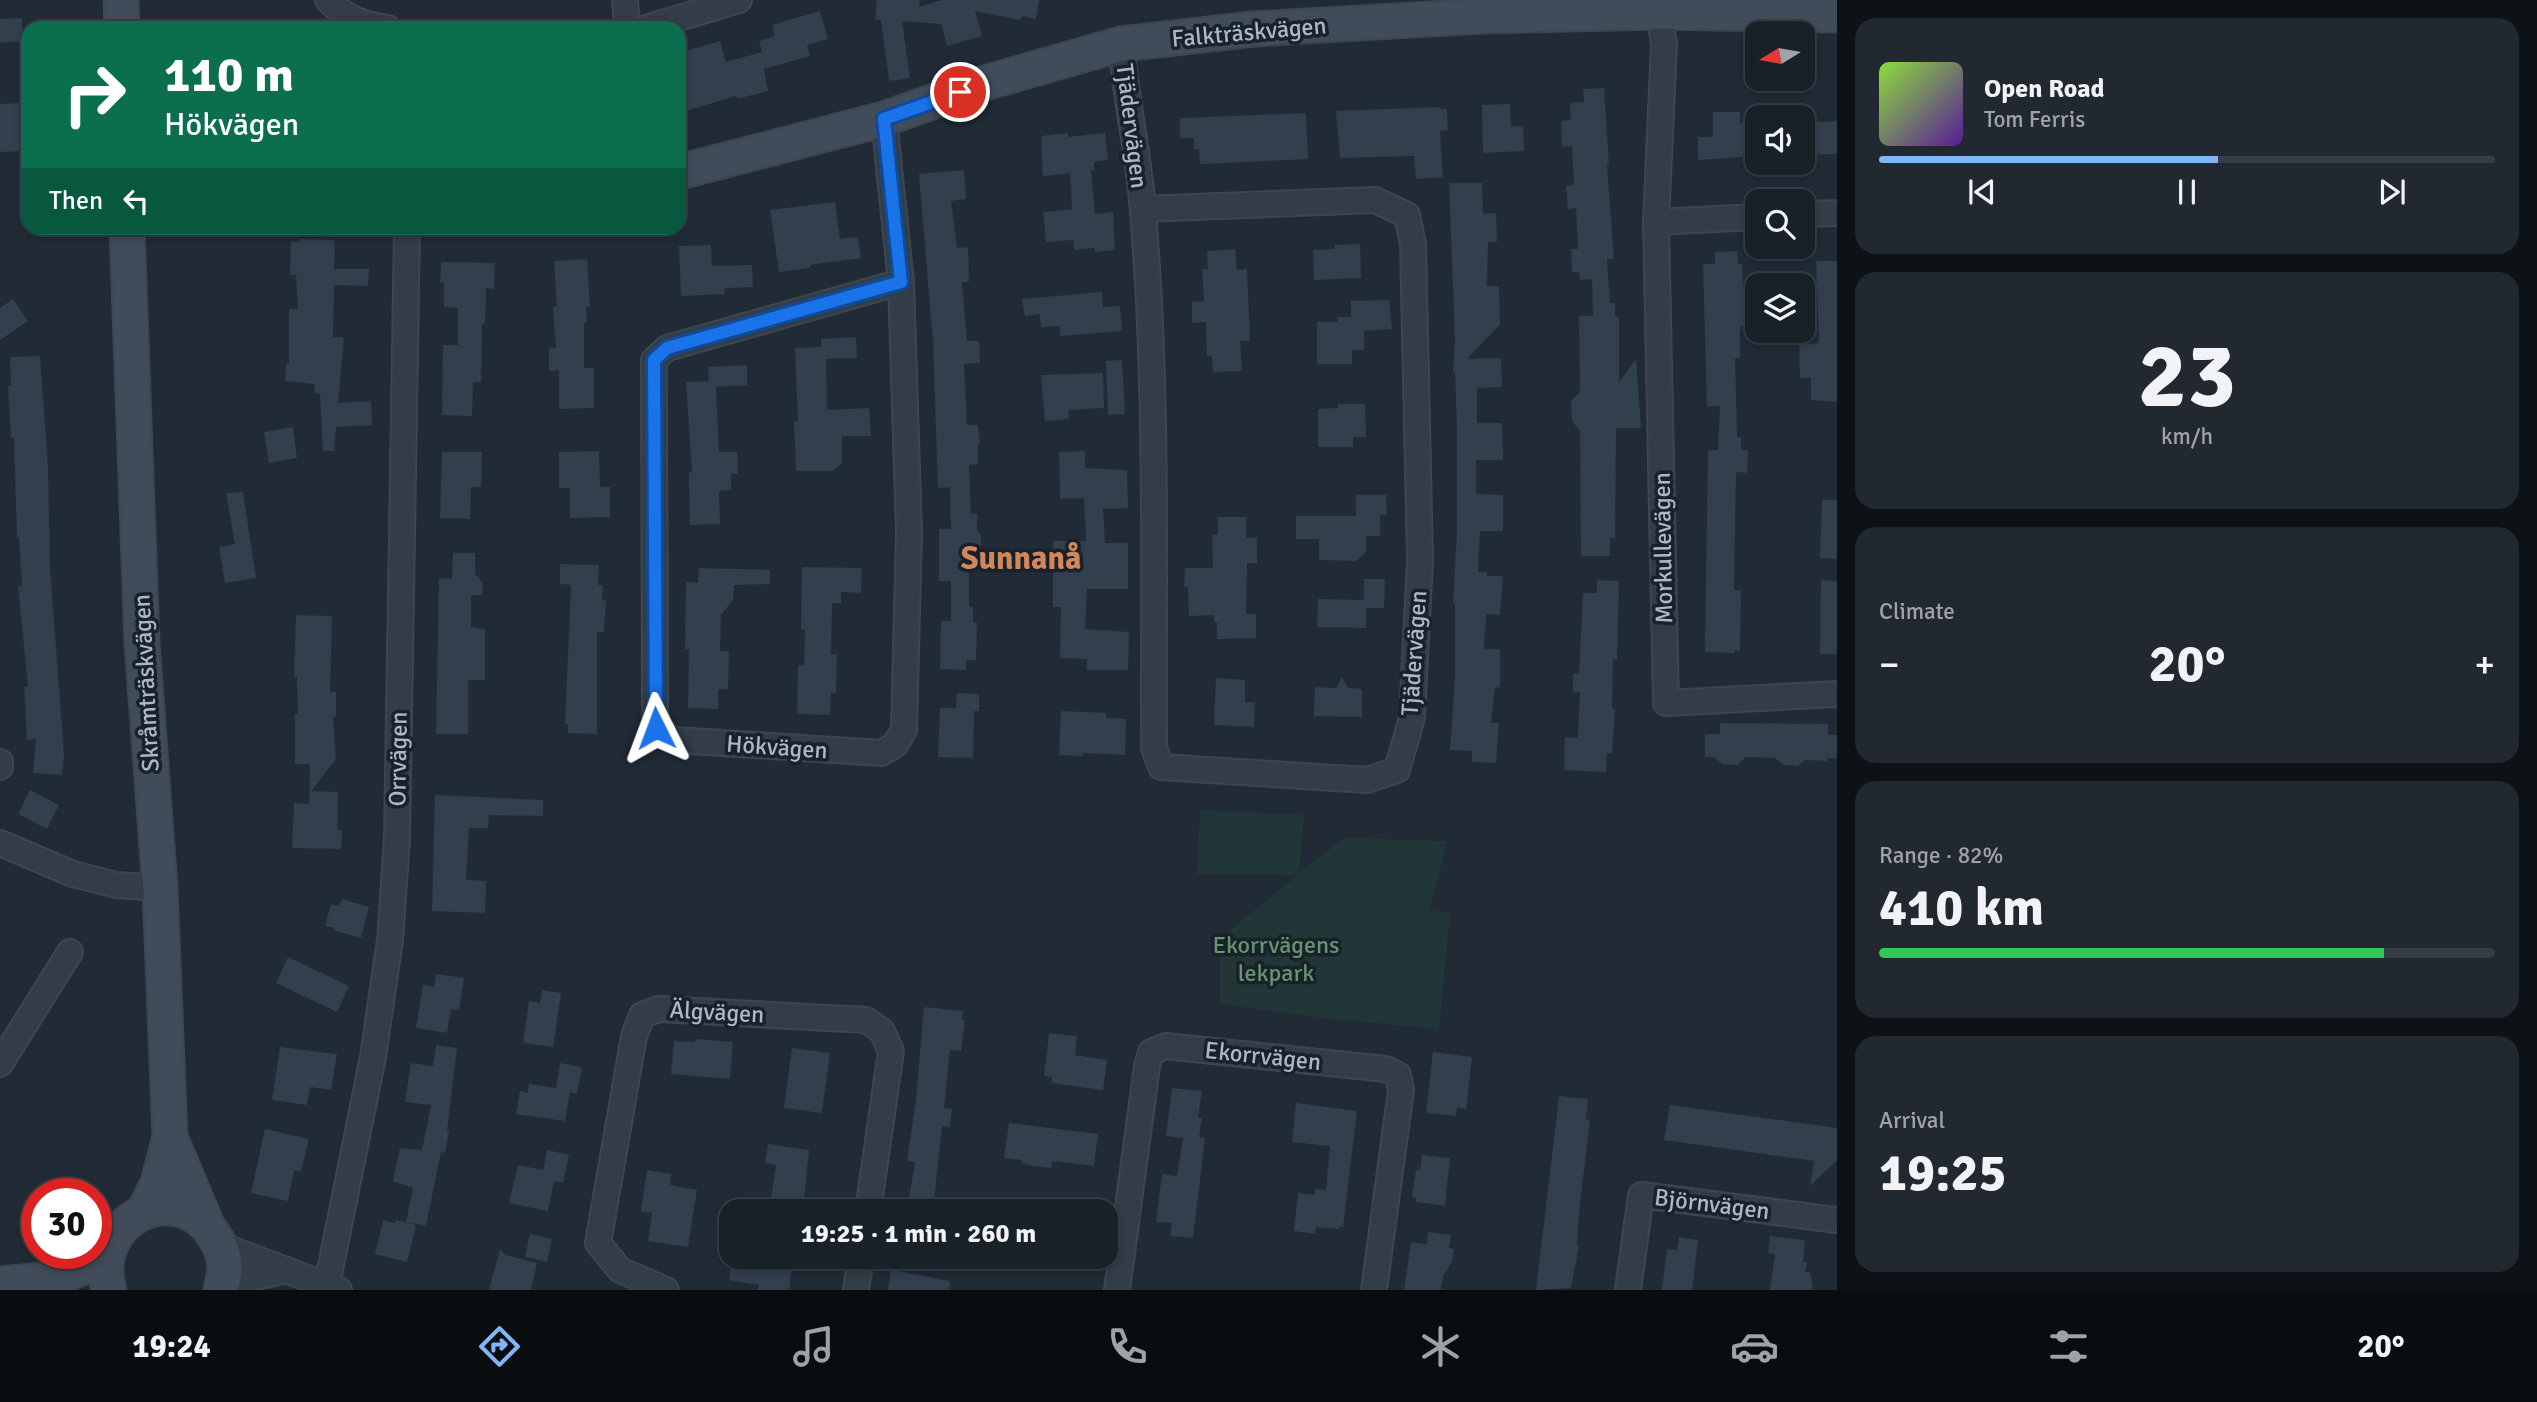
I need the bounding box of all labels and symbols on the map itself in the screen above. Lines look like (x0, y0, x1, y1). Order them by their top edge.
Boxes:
street label: Falkträskvägen (1170, 10, 1328, 54)
north arrow (1745, 21, 1815, 91)
pin (930, 62, 990, 122)
street label: Tjädervägen (1109, 62, 1155, 190)
street label: Morkullevägen (1647, 472, 1679, 624)
district label: Sunnanå (961, 539, 1081, 578)
street label: Tjädervägen (1395, 589, 1433, 717)
street label: Skråmträskvägen (126, 593, 166, 773)
position arrow (619, 691, 693, 765)
street label: Orrvägen (382, 711, 414, 807)
street label: Hökvägen (725, 728, 829, 766)
park label: Ekorrvägens lekpark (1212, 930, 1340, 988)
street label: Älgvägen (669, 995, 765, 1029)
street label: Ekorrvägen (1203, 1035, 1323, 1077)
speed limit sign: 30 (21, 1178, 112, 1269)
street label: Björnvägen (1653, 1182, 1771, 1226)

